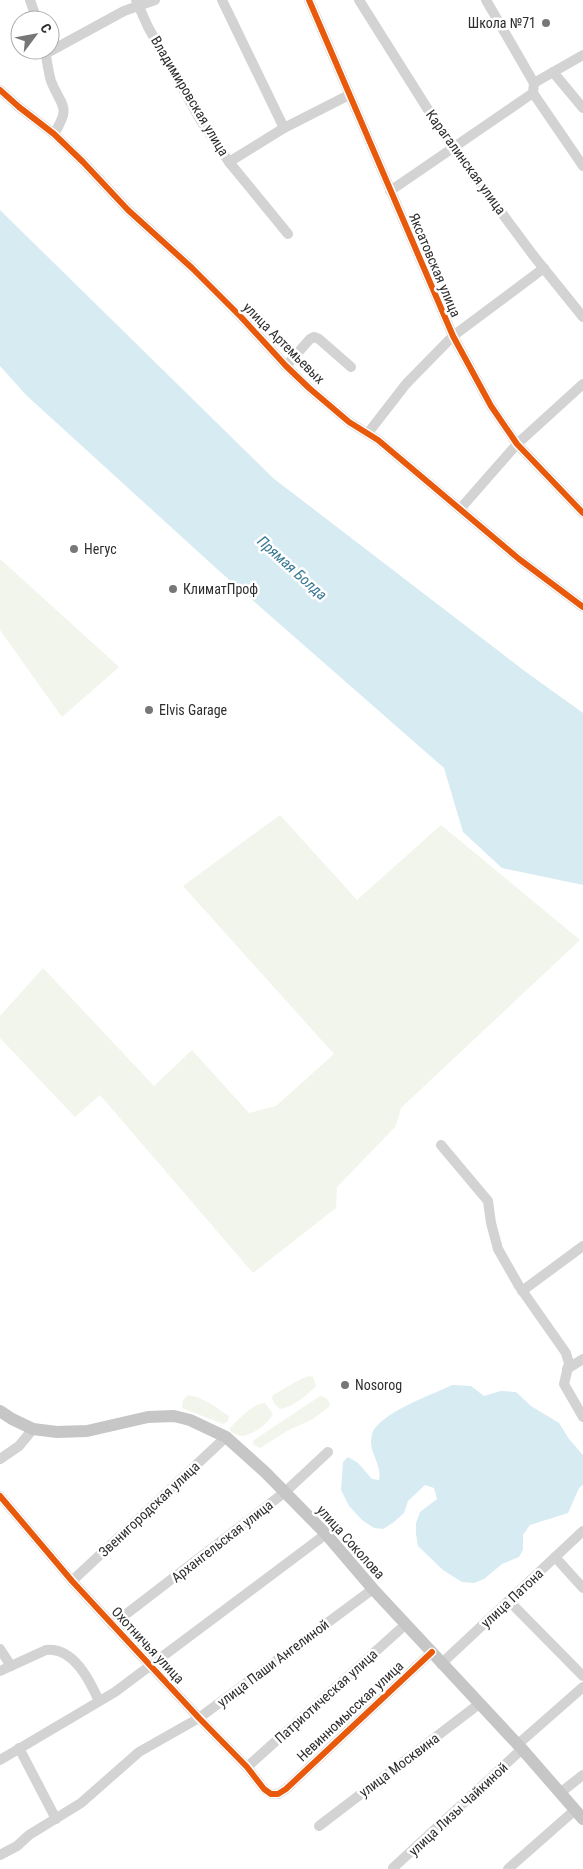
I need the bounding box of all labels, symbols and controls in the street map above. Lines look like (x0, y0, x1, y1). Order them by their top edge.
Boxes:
north arrow (10, 10, 60, 60)
place label: Школа №71 (468, 15, 536, 31)
marker: Школа №71 (540, 17, 552, 29)
text: С (37, 20, 55, 36)
street label: Владимировская улица (148, 33, 232, 159)
street label: Карагалинская улица (423, 107, 509, 217)
street label: Яксатовская улица (406, 211, 464, 319)
street label: улица Артемьевых (240, 299, 328, 387)
water label: Прямая Болда (253, 532, 331, 604)
place label: Негус (84, 541, 117, 557)
marker: Негус (68, 543, 80, 555)
place label: КлиматПроф (183, 581, 258, 597)
marker: КлиматПроф (167, 583, 179, 595)
place label: Elvis Garage (159, 702, 228, 718)
marker: Elvis Garage (143, 704, 155, 716)
place label: Nosorog (355, 1377, 402, 1393)
marker: Nosorog (339, 1379, 351, 1391)
street label: Звенигородская улица (95, 1458, 203, 1560)
street label: Архангельская улица (168, 1497, 276, 1585)
street label: улица Соколова (314, 1502, 388, 1582)
street label: улица Патона (478, 1565, 546, 1631)
street label: Охотничья улица (108, 1603, 188, 1687)
street label: улица Паши Ангелиной (214, 1616, 332, 1710)
street label: Патриотическая улица (272, 1646, 380, 1746)
street label: Невинномысская улица (294, 1658, 406, 1764)
street label: улица Москвина (356, 1730, 442, 1800)
street label: улица Лизы Чайкиной (405, 1759, 511, 1859)

